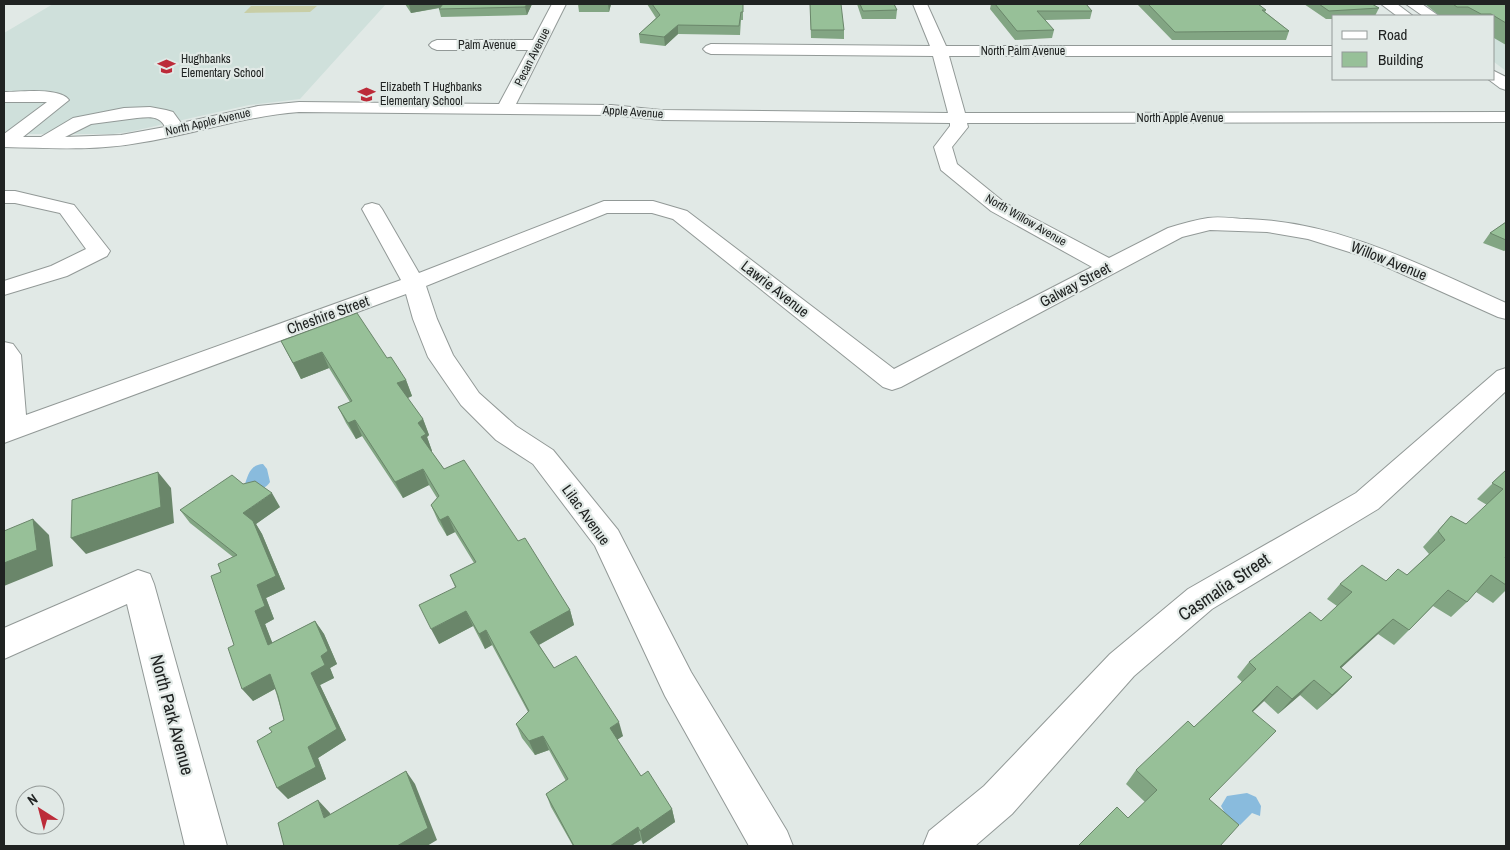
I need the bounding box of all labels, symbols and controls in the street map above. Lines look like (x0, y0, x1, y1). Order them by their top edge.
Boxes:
legend (1332, 15, 1495, 80)
text: Road (1378, 24, 1407, 45)
street label: Pecan Avenue (511, 25, 553, 89)
street label: Palm Avenue (458, 37, 516, 53)
street label: North Palm Avenue (981, 43, 1065, 59)
text: Building (1378, 49, 1423, 70)
place label: Hughbanks Elementary School (181, 51, 264, 81)
school or university icon: Hughbanks Elementary School (157, 56, 177, 76)
place label: Elizabeth T Hughbanks Elementary School (380, 79, 482, 109)
school or university icon: Elizabeth T Hughbanks Elementary School (356, 84, 376, 104)
street label: Apple Avenue (601, 102, 664, 122)
street label: North Apple Avenue (164, 104, 252, 140)
street label: North Apple Avenue (1137, 110, 1223, 126)
street label: North Willow Avenue (983, 190, 1069, 250)
street label: Willow Avenue (1348, 236, 1431, 285)
street label: Lawrie Avenue (737, 255, 814, 322)
street label: Galway Street (1036, 257, 1114, 312)
street label: Cheshire Street (284, 290, 372, 339)
street label: Lilac Avenue (557, 480, 616, 549)
street label: Casmalia Street (1173, 547, 1275, 627)
street label: North Park Avenue (144, 652, 201, 778)
north arrow (15, 785, 65, 835)
text: N (24, 790, 41, 809)

